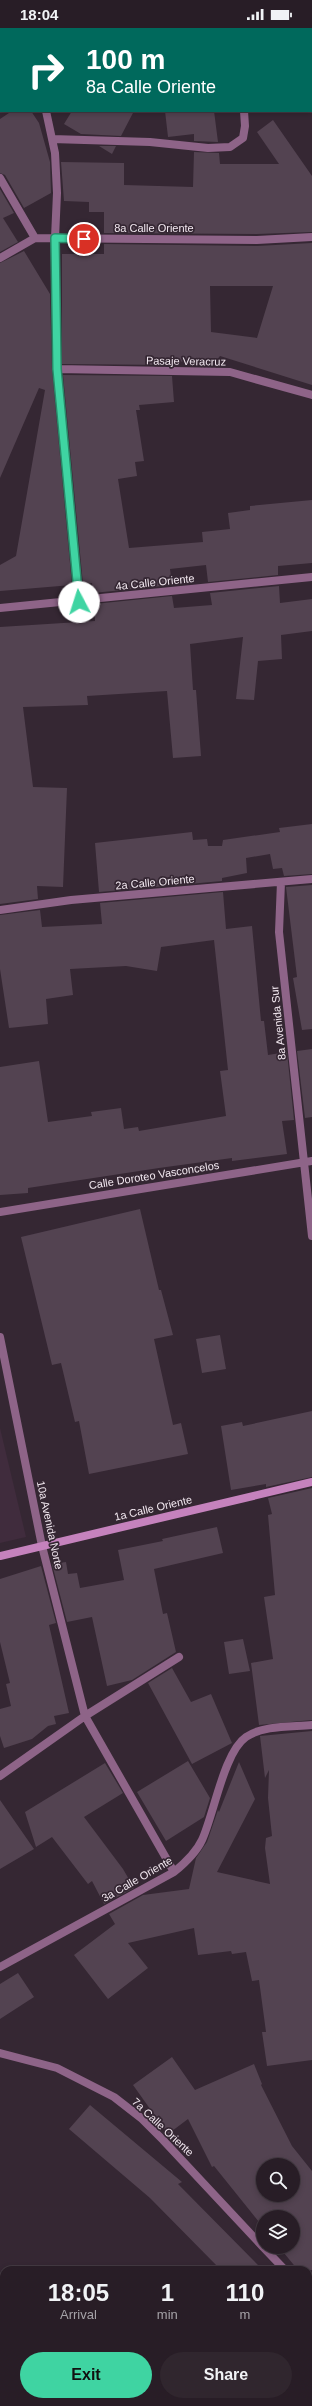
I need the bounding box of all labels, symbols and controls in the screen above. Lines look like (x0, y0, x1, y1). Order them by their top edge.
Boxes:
text: 18:04 (20, 6, 58, 23)
icon: right (20, 44, 72, 96)
text: 100 m (86, 44, 165, 75)
text: 8a Calle Oriente (86, 77, 216, 97)
pin (67, 222, 101, 256)
street label: 8a Calle Oriente (114, 222, 194, 234)
icon: arrive (73, 228, 95, 250)
street label: Pasaje Veracruz (146, 354, 226, 368)
street label: 4a Calle Oriente (115, 572, 195, 592)
position arrow (58, 581, 100, 623)
street label: 2a Calle Oriente (115, 873, 195, 891)
street label: 8a Avenida Sur (268, 985, 288, 1061)
street label: Calle Doroteo Vasconcelos (88, 1159, 221, 1191)
street label: 10a Avenida Norte (35, 1480, 65, 1570)
street label: 1a Calle Oriente (113, 1493, 193, 1523)
street label: 3a Calle Oriente (100, 1854, 174, 1904)
street label: 7a Calle Oriente (130, 2096, 196, 2158)
map controls (256, 2158, 300, 2254)
button: search (256, 2158, 300, 2202)
button: layers (256, 2210, 300, 2254)
text: 18:05 (48, 2279, 109, 2306)
text: 1 (161, 2279, 174, 2306)
text: 110 (226, 2279, 264, 2306)
text: Arrival (60, 2307, 97, 2322)
text: min (157, 2307, 178, 2322)
text: m (239, 2307, 250, 2322)
button: Exit (20, 2352, 152, 2398)
button: Share (160, 2352, 292, 2398)

